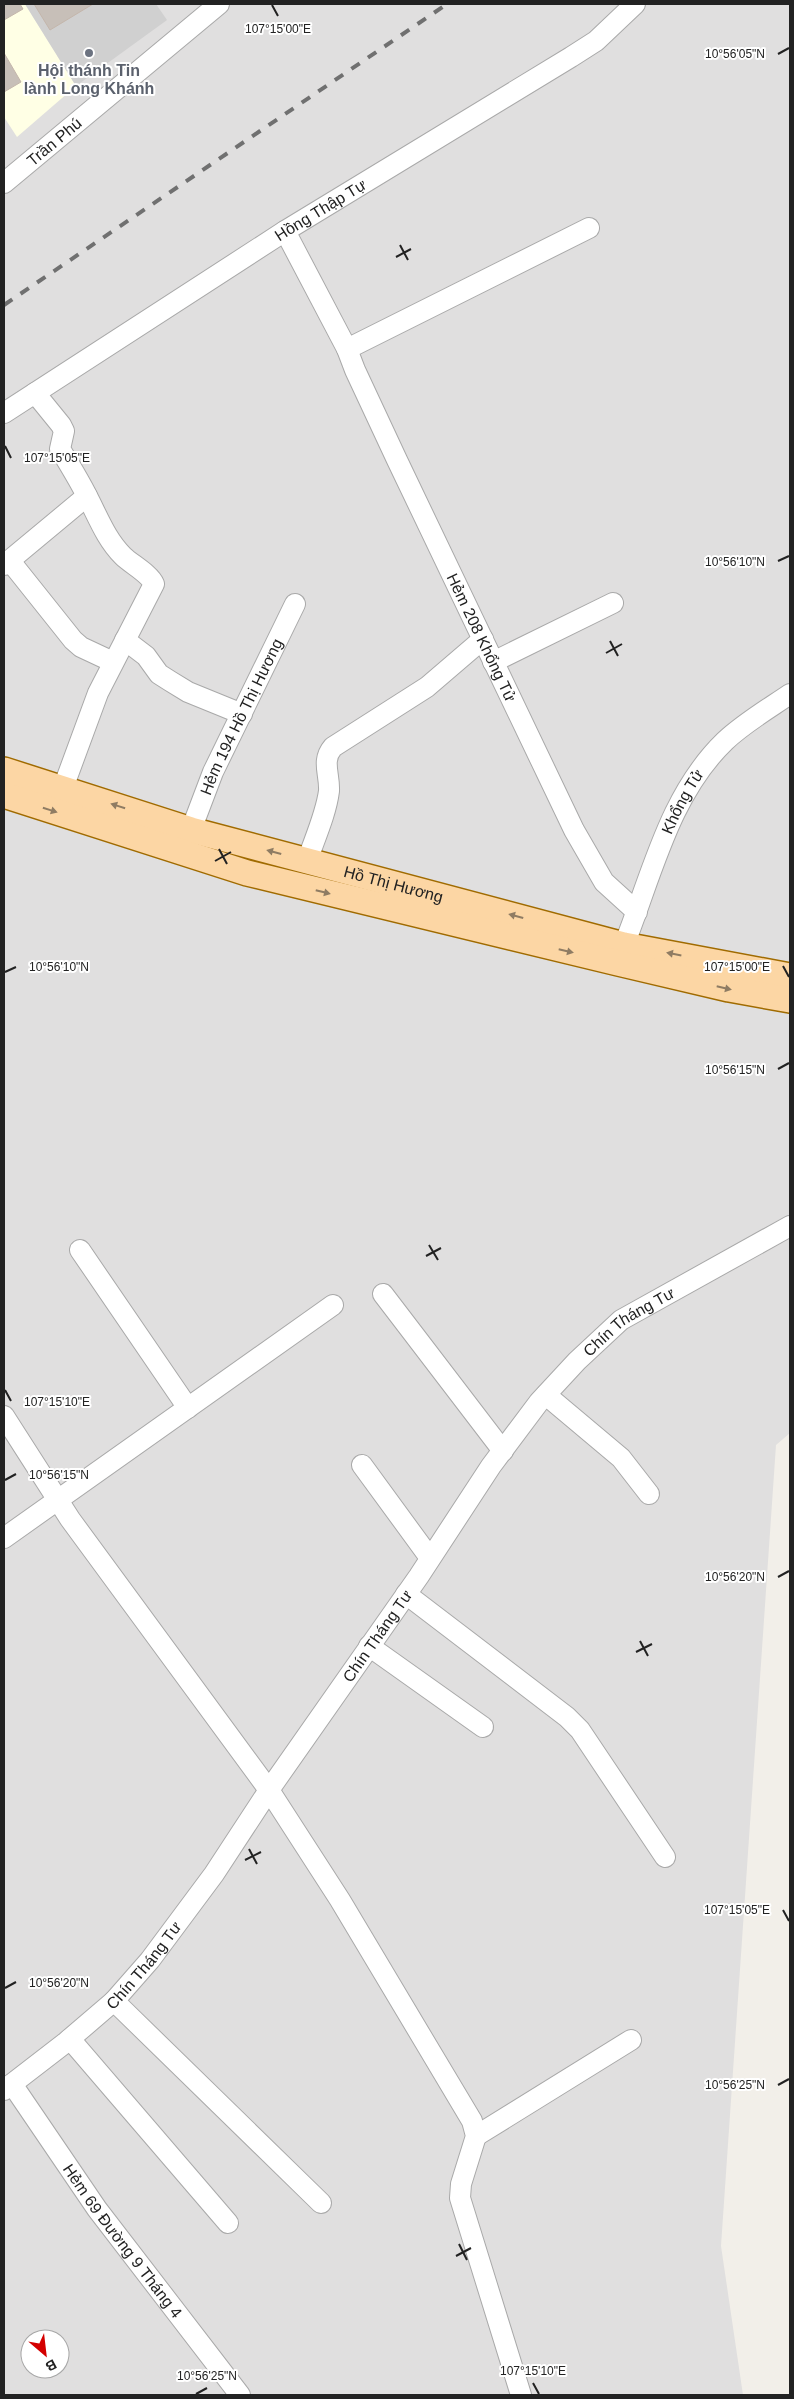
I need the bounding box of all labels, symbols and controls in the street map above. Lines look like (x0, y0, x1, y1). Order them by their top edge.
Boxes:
text: 107°15'00"E (245, 22, 311, 36)
marker: Hội thánh Tin lành Long Khánh (83, 47, 95, 59)
text: 10°56'05"N (705, 47, 765, 61)
place label: Hội thánh Tin lành Long Khánh (24, 62, 154, 97)
street label: Trần Phú (24, 114, 85, 169)
street label: Hồng Thập Tự (272, 176, 369, 244)
text: 107°15'05"E (24, 451, 90, 465)
text: 10°56'10"N (705, 555, 765, 569)
street label: Hẻm 208 Khổng Tử (443, 571, 519, 705)
street label: Hẻm 194 Hồ Thị Hương (197, 636, 286, 797)
street label: Khổng Tử (658, 766, 707, 837)
one-way arrow (110, 802, 125, 810)
one-way arrow (43, 807, 58, 814)
one-way arrow (266, 848, 281, 856)
street label: Hồ Thị Hương (342, 863, 445, 906)
one-way arrow (316, 888, 331, 896)
one-way arrow (508, 912, 523, 920)
one-way arrow (558, 947, 574, 955)
one-way arrow (666, 950, 681, 958)
text: 10°56'10"N (29, 960, 89, 974)
text: 107°15'00"E (704, 960, 770, 974)
one-way arrow (717, 984, 732, 992)
text: 10°56'15"N (705, 1063, 765, 1077)
street label: Chín Tháng Tư (580, 1284, 678, 1360)
text: 107°15'10"E (24, 1395, 90, 1409)
text: 10°56'15"N (29, 1468, 89, 1482)
text: 10°56'20"N (705, 1570, 765, 1584)
street label: Chín Tháng Tư (340, 1587, 416, 1685)
text: 107°15'05"E (704, 1903, 770, 1917)
street label: Chín Tháng Tư (103, 1918, 185, 2013)
text: 10°56'20"N (29, 1976, 89, 1990)
text: 10°56'25"N (705, 2078, 765, 2092)
street label: Hẻm 69 Đường 9 Tháng 4 (60, 2161, 185, 2321)
north arrow (20, 2329, 70, 2379)
text: B (43, 2356, 59, 2375)
text: 107°15'10"E (500, 2364, 566, 2378)
text: 10°56'25"N (177, 2369, 237, 2383)

